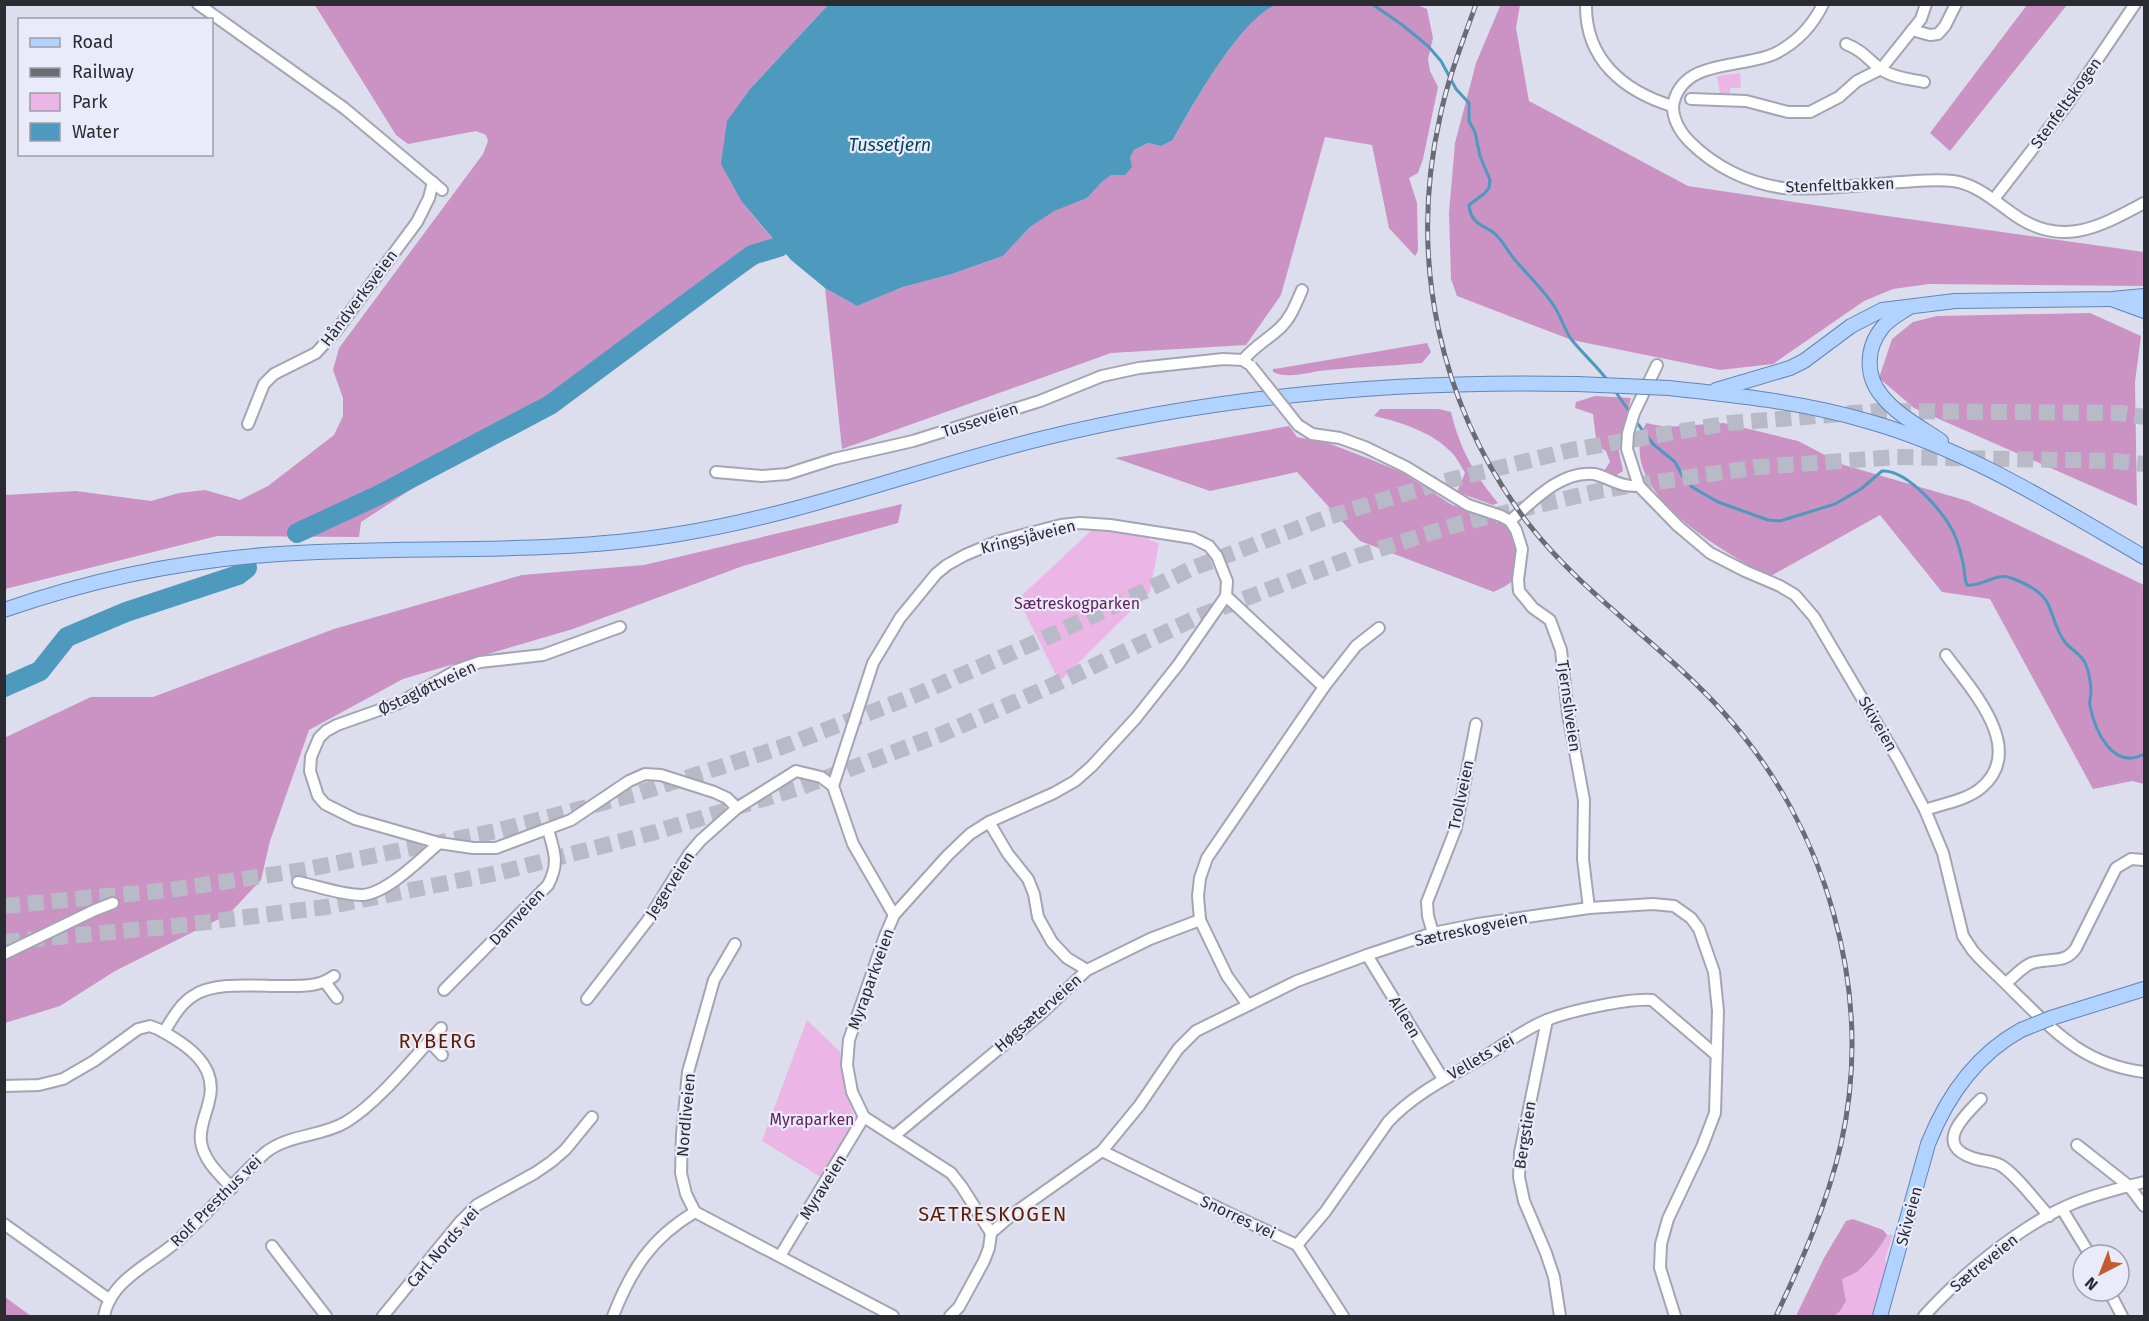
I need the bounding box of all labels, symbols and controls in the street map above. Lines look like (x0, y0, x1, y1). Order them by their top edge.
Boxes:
legend (18, 18, 213, 156)
text: Road (72, 31, 114, 53)
street label: Stenfeltskogen (2027, 54, 2105, 152)
text: Railway (72, 61, 134, 83)
text: Park (72, 91, 108, 113)
text: Water (72, 121, 119, 143)
water label: Tussetjern (849, 134, 931, 156)
street label: Stenfeltbakken (1785, 174, 1895, 196)
street label: Håndverksveien (317, 246, 401, 350)
street label: Tusseveien (939, 399, 1021, 441)
street label: Kringsjåveien (979, 516, 1077, 558)
park label: Sætreskogparken (1014, 594, 1140, 613)
street label: Østagløttveien (375, 657, 479, 719)
street label: Tjernsliveien (1553, 659, 1585, 753)
street label: Skiveien (1855, 693, 1901, 755)
street label: Trollveien (1444, 758, 1478, 832)
street label: Jegerveien (641, 848, 699, 922)
street label: Damveien (485, 885, 549, 949)
street label: Sætreskogveien (1413, 908, 1529, 950)
street label: Myraparkveien (844, 926, 898, 1032)
street label: Høgsæterveien (991, 970, 1085, 1056)
street label: Alleen (1385, 993, 1425, 1041)
district label: RYBERG (399, 1029, 477, 1053)
street label: Vellets vei (1444, 1030, 1518, 1084)
street label: Nordliveien (673, 1072, 699, 1158)
street label: Bergstien (1510, 1100, 1540, 1170)
park label: Myraparken (769, 1110, 855, 1129)
street label: Rolf Presthus vei (166, 1151, 266, 1251)
street label: Myraveien (795, 1151, 851, 1223)
street label: Skiveien (1892, 1184, 1926, 1248)
street label: Snorres vei (1197, 1191, 1279, 1243)
district label: SÆTRESKOGEN (918, 1202, 1068, 1226)
street label: Carl Nords vei (403, 1203, 483, 1291)
street label: Sætreveien (1946, 1230, 2022, 1296)
north arrow (2071, 1243, 2131, 1303)
text: N (2081, 1273, 2102, 1294)

